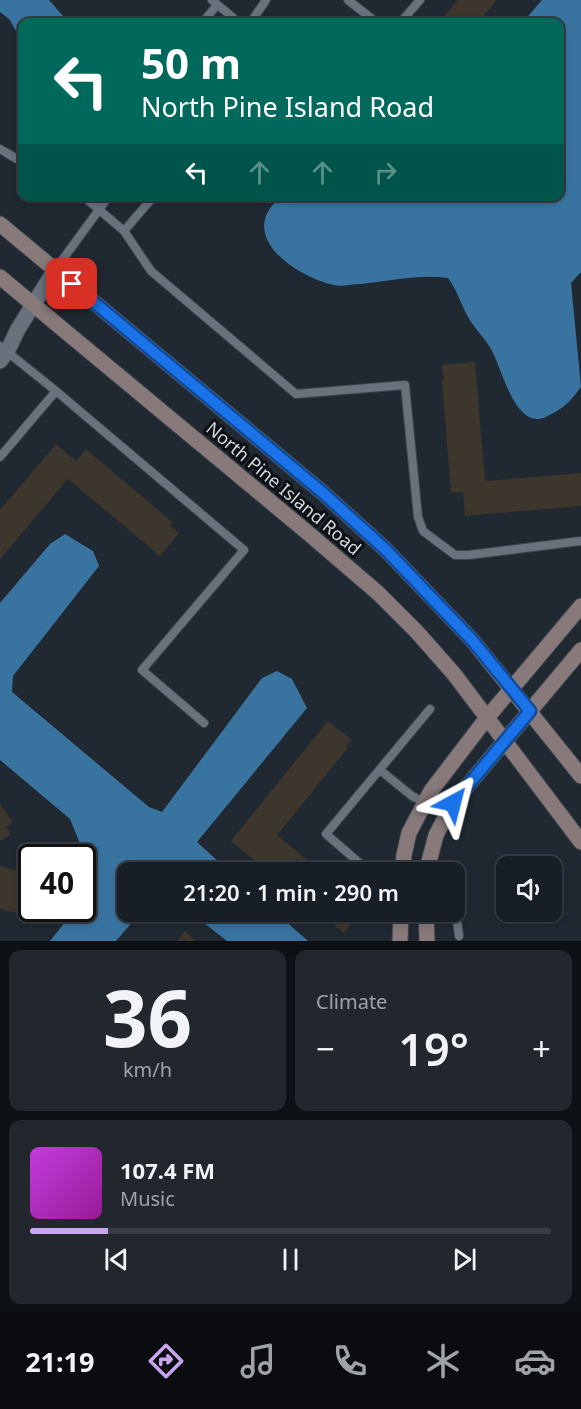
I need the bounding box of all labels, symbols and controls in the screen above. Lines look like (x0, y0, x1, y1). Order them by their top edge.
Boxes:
text: 50 m (141, 34, 241, 91)
icon: left (42, 42, 120, 120)
text: North Pine Island Road (141, 88, 434, 125)
icon: left (180, 156, 213, 189)
icon: ahead (243, 156, 276, 189)
icon: ahead (306, 156, 339, 189)
icon: right (369, 156, 402, 189)
pin (46, 258, 97, 309)
icon: arrive (55, 267, 88, 300)
street label: North Pine Island Road (201, 416, 367, 560)
position arrow (421, 771, 485, 835)
speed limit sign: 40 (18, 844, 96, 922)
map controls (496, 856, 562, 922)
button: sound (496, 856, 562, 922)
text: 21:20 · 1 min · 290 m (183, 877, 399, 907)
text: 36 (103, 964, 192, 1070)
text: Climate (316, 988, 387, 1015)
text: 19° (398, 1018, 469, 1079)
text: − (316, 1026, 335, 1071)
text: + (532, 1026, 551, 1071)
text: km/h (123, 1056, 172, 1083)
text: 107.4 FM (120, 1155, 215, 1185)
text: Music (120, 1185, 175, 1212)
icon: previous (100, 1243, 133, 1276)
icon: pause (274, 1243, 307, 1276)
icon: next (448, 1243, 481, 1276)
icon: directions (145, 1340, 187, 1382)
icon: music (237, 1340, 279, 1382)
icon: phone (329, 1340, 371, 1382)
icon: climate (422, 1340, 464, 1382)
icon: car (514, 1340, 556, 1382)
text: 21:19 (25, 1343, 95, 1380)

